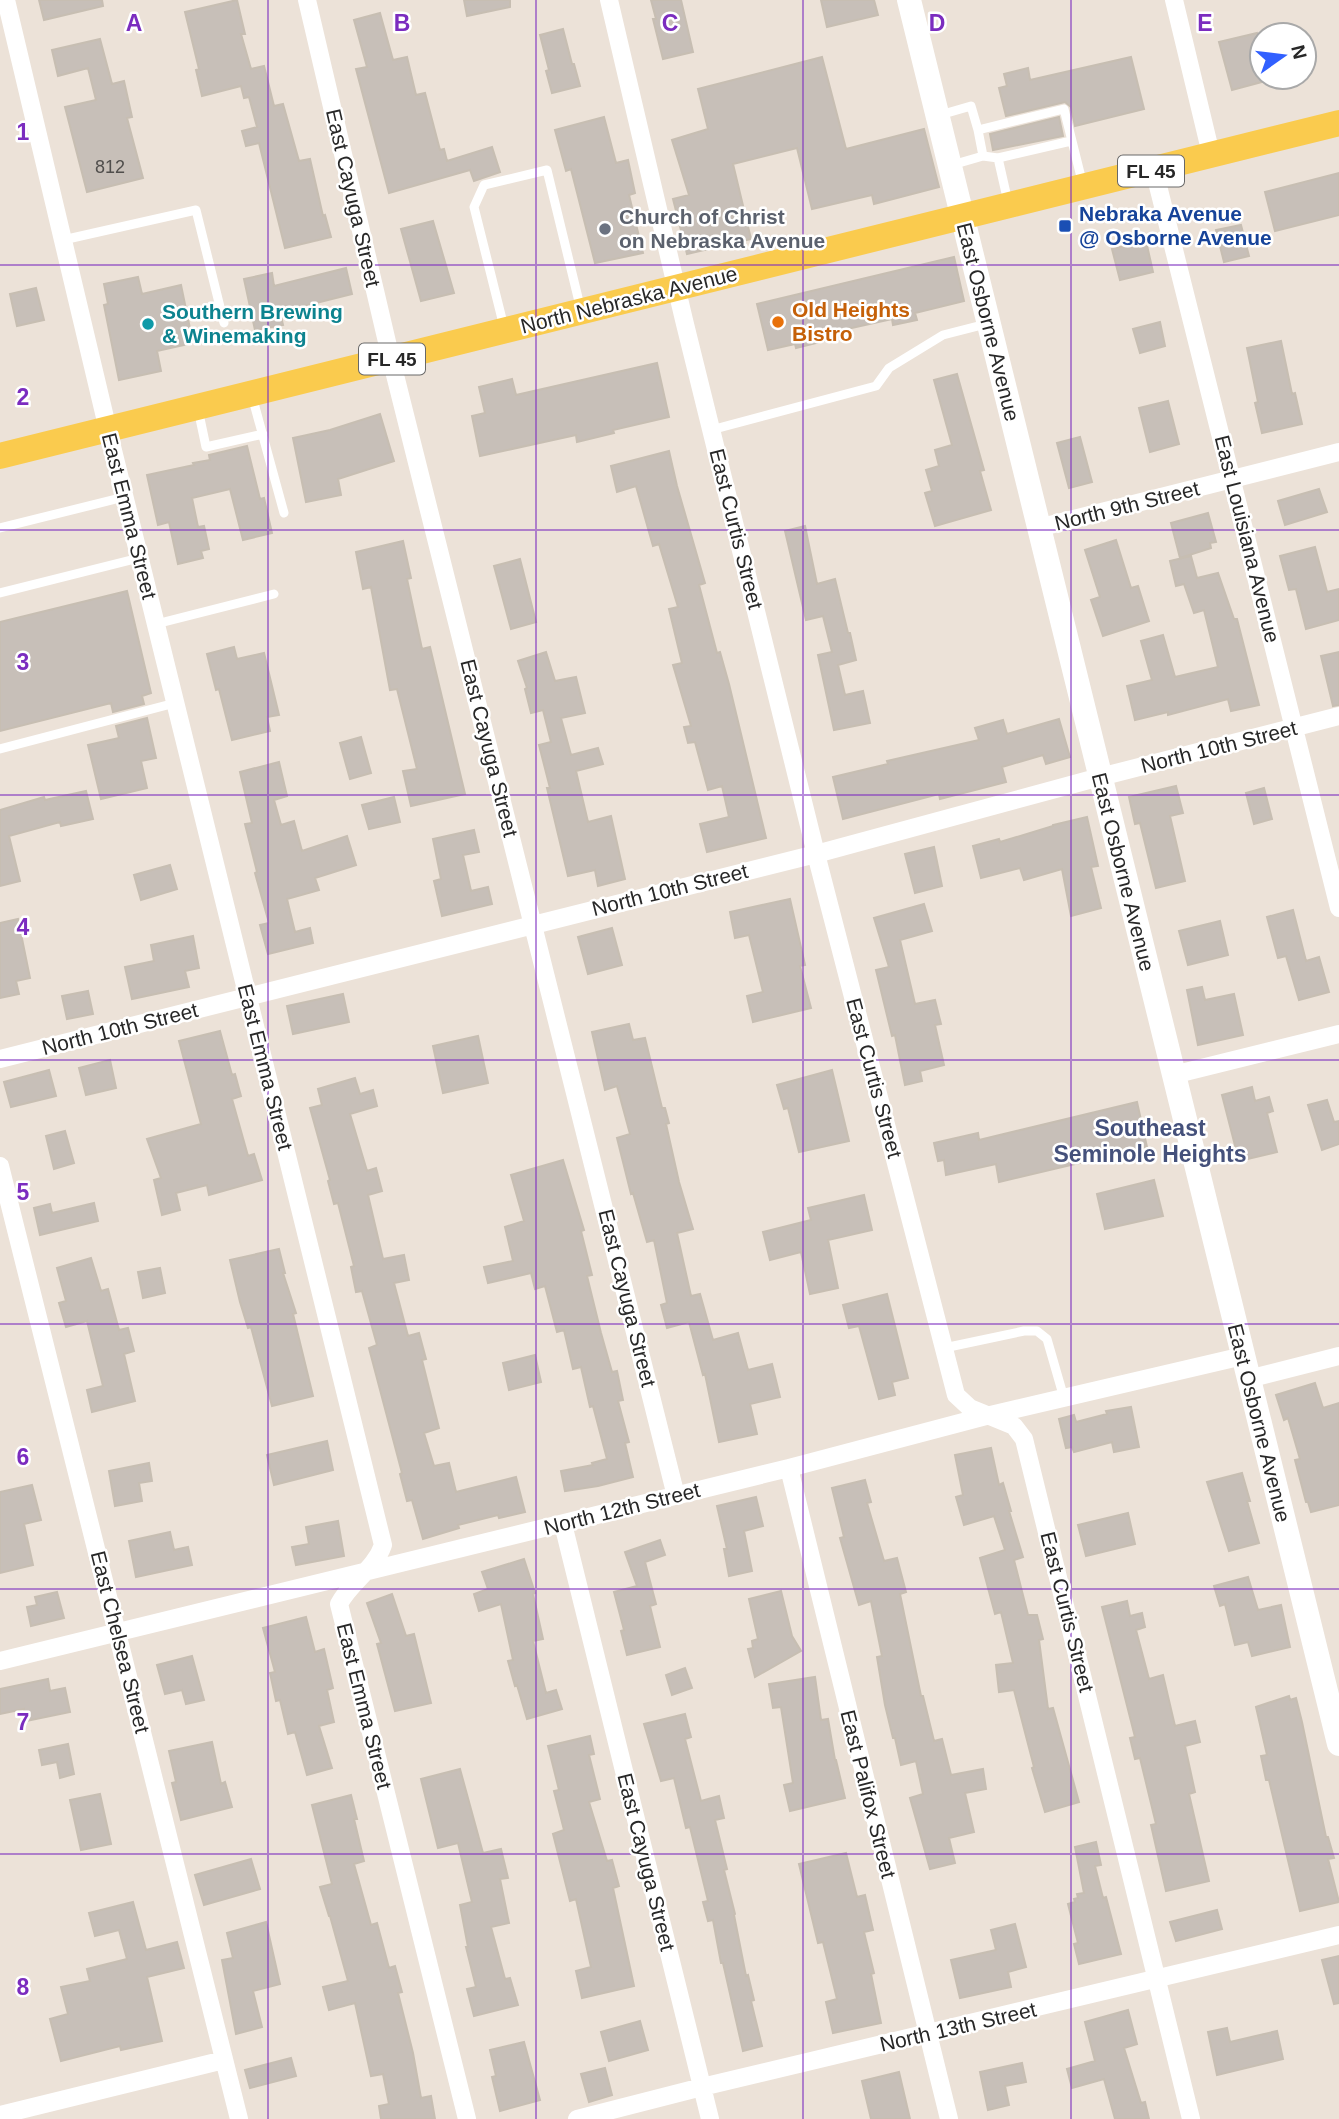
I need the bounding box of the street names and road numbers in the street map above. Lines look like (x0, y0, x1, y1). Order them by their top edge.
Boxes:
street label: East Cayuga Street (322, 107, 385, 289)
road number: FL 45 (1118, 155, 1184, 186)
street label: East Osborne Avenue (953, 220, 1024, 424)
street label: North Nebraska Avenue (518, 261, 740, 338)
road number: FL 45 (359, 344, 425, 374)
street label: East Emma Street (98, 430, 161, 601)
street label: East Louisiana Avenue (1211, 433, 1284, 645)
street label: East Curtis Street (705, 446, 768, 612)
street label: North 9th Street (1052, 476, 1202, 535)
street label: East Cayuga Street (456, 657, 523, 839)
street label: North 10th Street (1139, 716, 1299, 777)
street label: East Osborne Avenue (1088, 770, 1159, 974)
street label: North 10th Street (590, 859, 750, 920)
street label: East Emma Street (234, 981, 297, 1152)
street label: East Curtis Street (842, 995, 907, 1160)
street label: North 10th Street (40, 998, 200, 1059)
street label: East Cayuga Street (594, 1207, 661, 1389)
street label: East Osborne Avenue (1224, 1321, 1295, 1525)
street label: North 12th Street (542, 1478, 702, 1539)
street label: East Curtis Street (1036, 1529, 1099, 1695)
street label: East Chelsea Street (87, 1548, 154, 1735)
street label: East Emma Street (333, 1620, 396, 1791)
street label: East Palifox Street (836, 1707, 901, 1881)
street label: East Cayuga Street (613, 1771, 680, 1953)
street label: North 13th Street (877, 1997, 1039, 2056)

